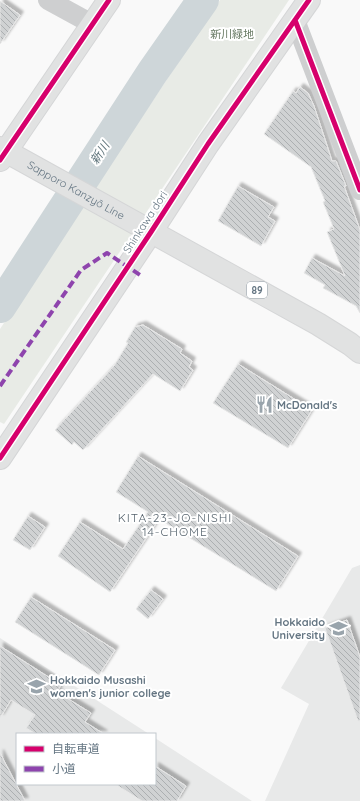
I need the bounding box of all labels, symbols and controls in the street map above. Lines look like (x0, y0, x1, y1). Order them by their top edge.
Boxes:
park label: 新川緑地 (210, 27, 254, 41)
water label: 新川 (87, 137, 113, 167)
street label: Sapporo Kanzyō Line (25, 158, 127, 223)
street label: Shinkawa dori (120, 188, 170, 256)
road number: 89 (247, 282, 267, 298)
restaurant icon: McDonald's (254, 395, 274, 415)
place label: McDonald's (277, 398, 337, 412)
district label: KITA-23-JO-NISHI 14-CHOME (118, 510, 232, 539)
place label: Hokkaido University (272, 615, 325, 642)
school or university icon: Hokkaido University (328, 618, 348, 638)
place label: Hokkaido Musashi women's junior college (50, 673, 171, 700)
school or university icon: Hokkaido Musashi women's junior college (27, 676, 47, 696)
legend (16, 733, 156, 785)
text: 自転車道 (52, 741, 100, 756)
text: 小道 (52, 761, 76, 776)

